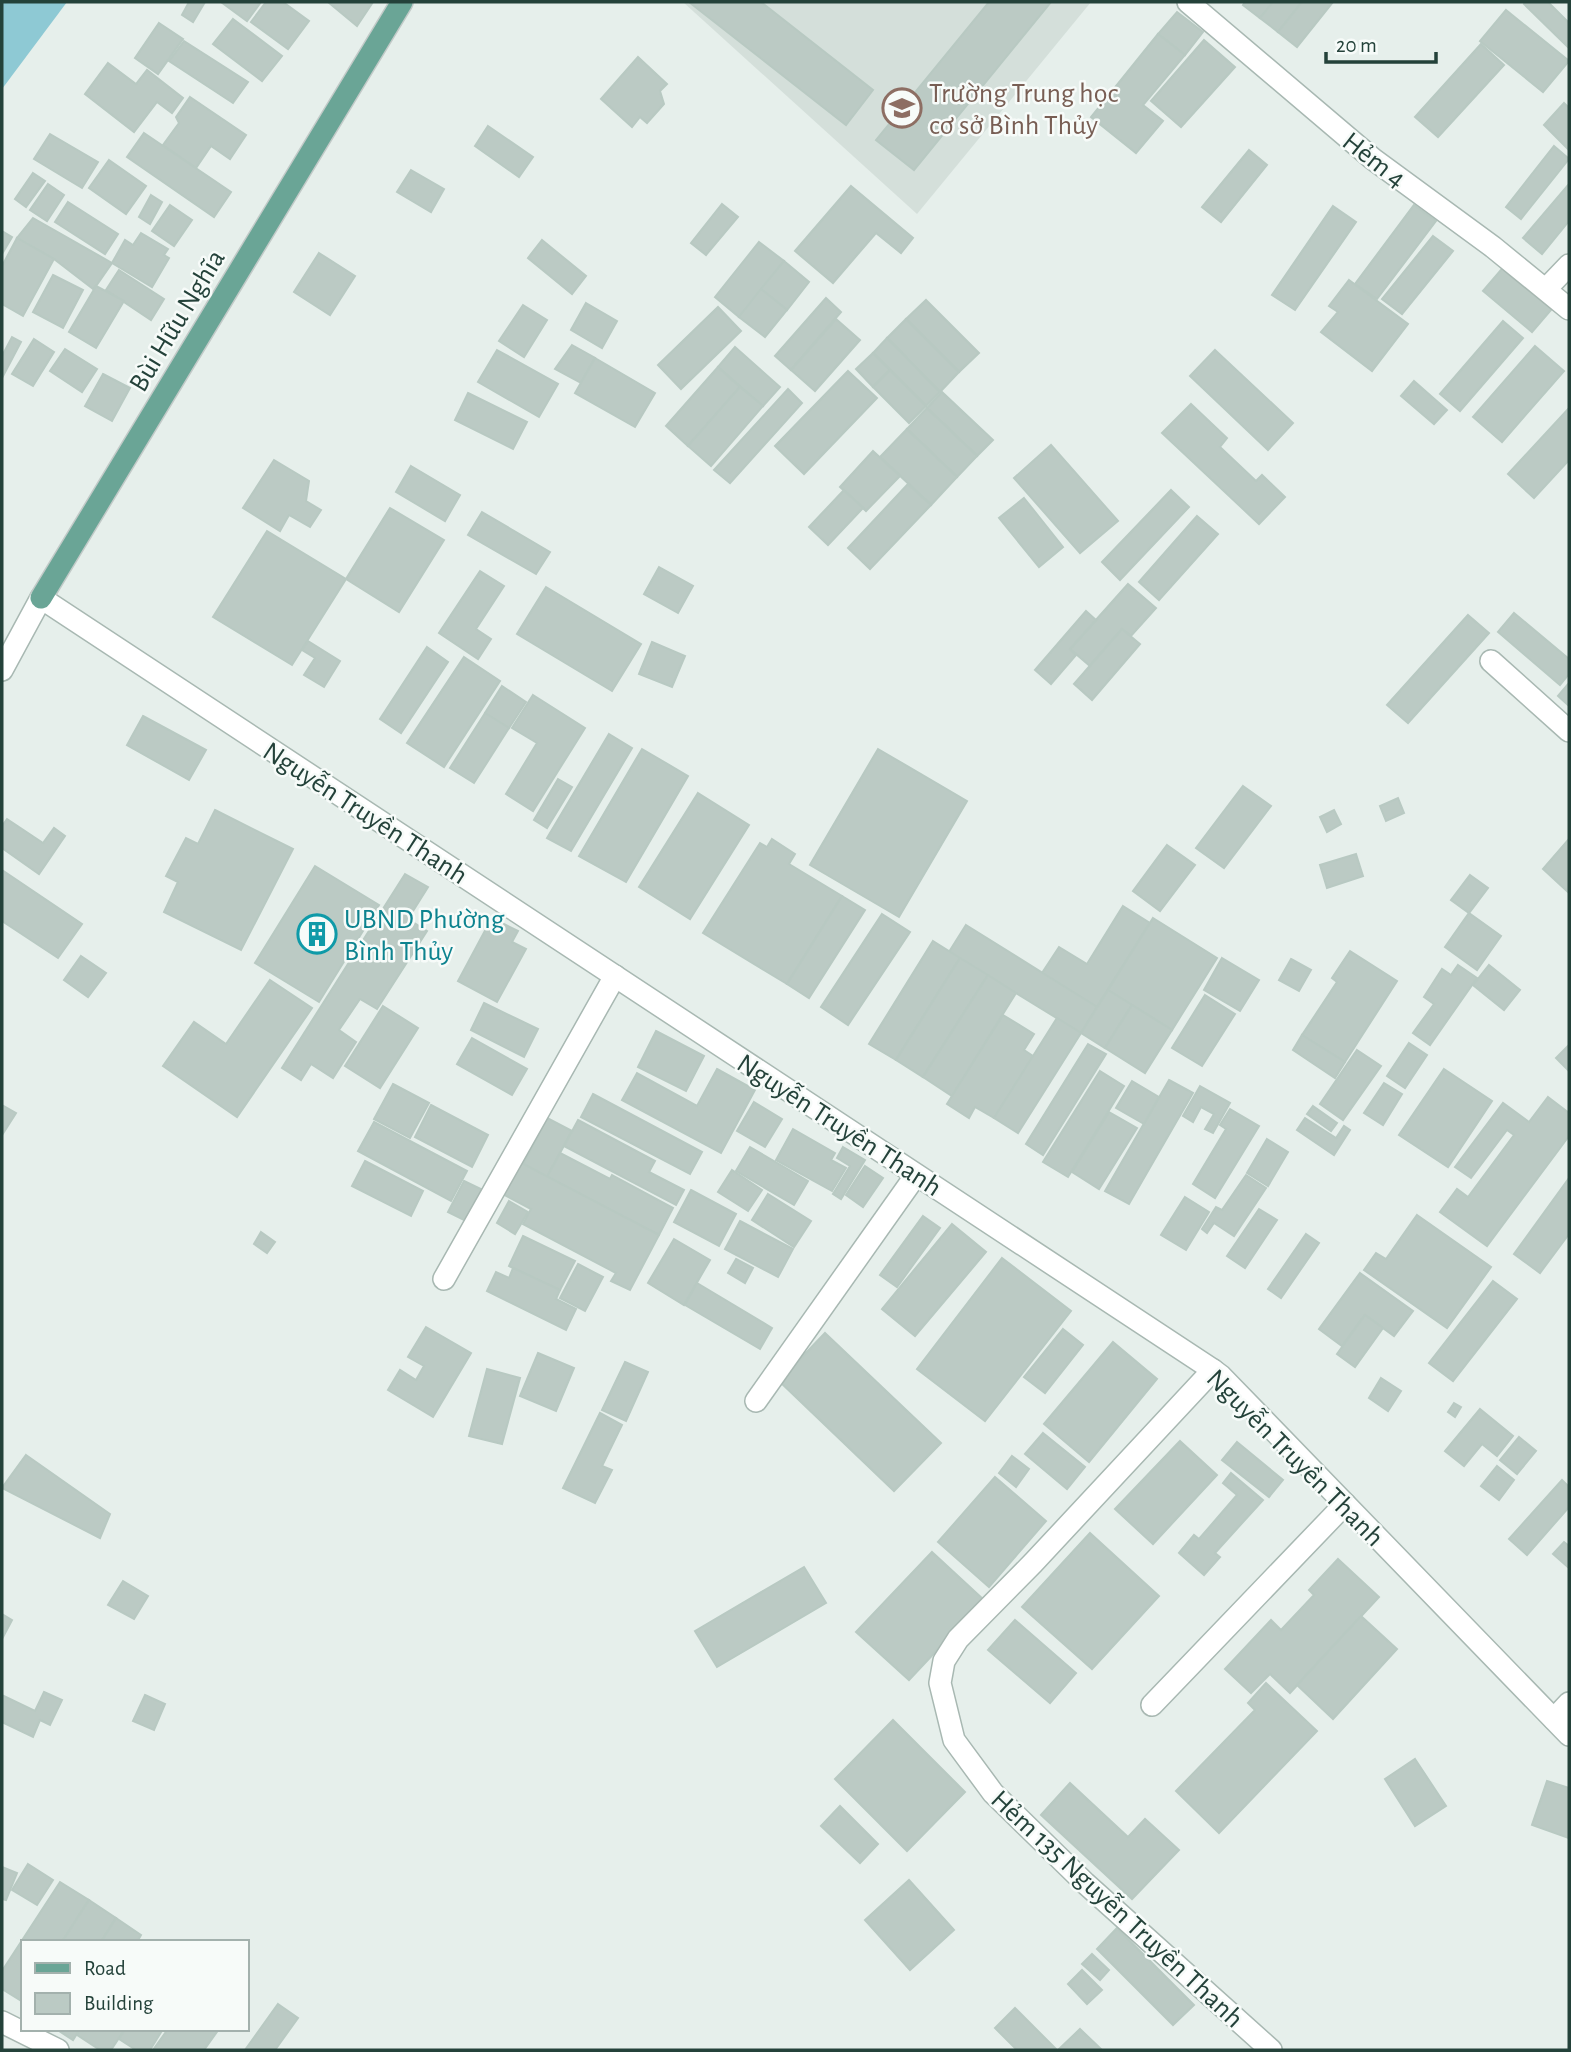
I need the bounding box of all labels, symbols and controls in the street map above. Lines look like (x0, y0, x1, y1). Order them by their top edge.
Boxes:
scale bar (1326, 21, 1436, 65)
text: 20 m (1336, 35, 1377, 56)
place label: Trường Trung học cơ sở Bình Thủy (929, 80, 1118, 140)
school or university icon: Trường Trung học cơ sở Bình Thủy (881, 87, 923, 129)
street label: Hẻm 4 (1337, 127, 1411, 194)
street label: Bùi Hữu Nghĩa (125, 245, 231, 397)
street label: Nguyễn Truyền Thanh (258, 736, 473, 890)
place label: UBND Phường Bình Thủy (344, 906, 505, 966)
building icon: UBND Phường Bình Thủy (296, 913, 338, 955)
street label: Nguyễn Truyền Thanh (732, 1048, 947, 1202)
street label: Nguyễn Truyền Thanh (1201, 1364, 1389, 1552)
street label: Hẻm 135 Nguyễn Truyền Thanh (985, 1785, 1249, 2033)
legend (21, 1940, 248, 2031)
text: Road (84, 1958, 126, 1979)
text: Building (84, 1993, 154, 2014)

